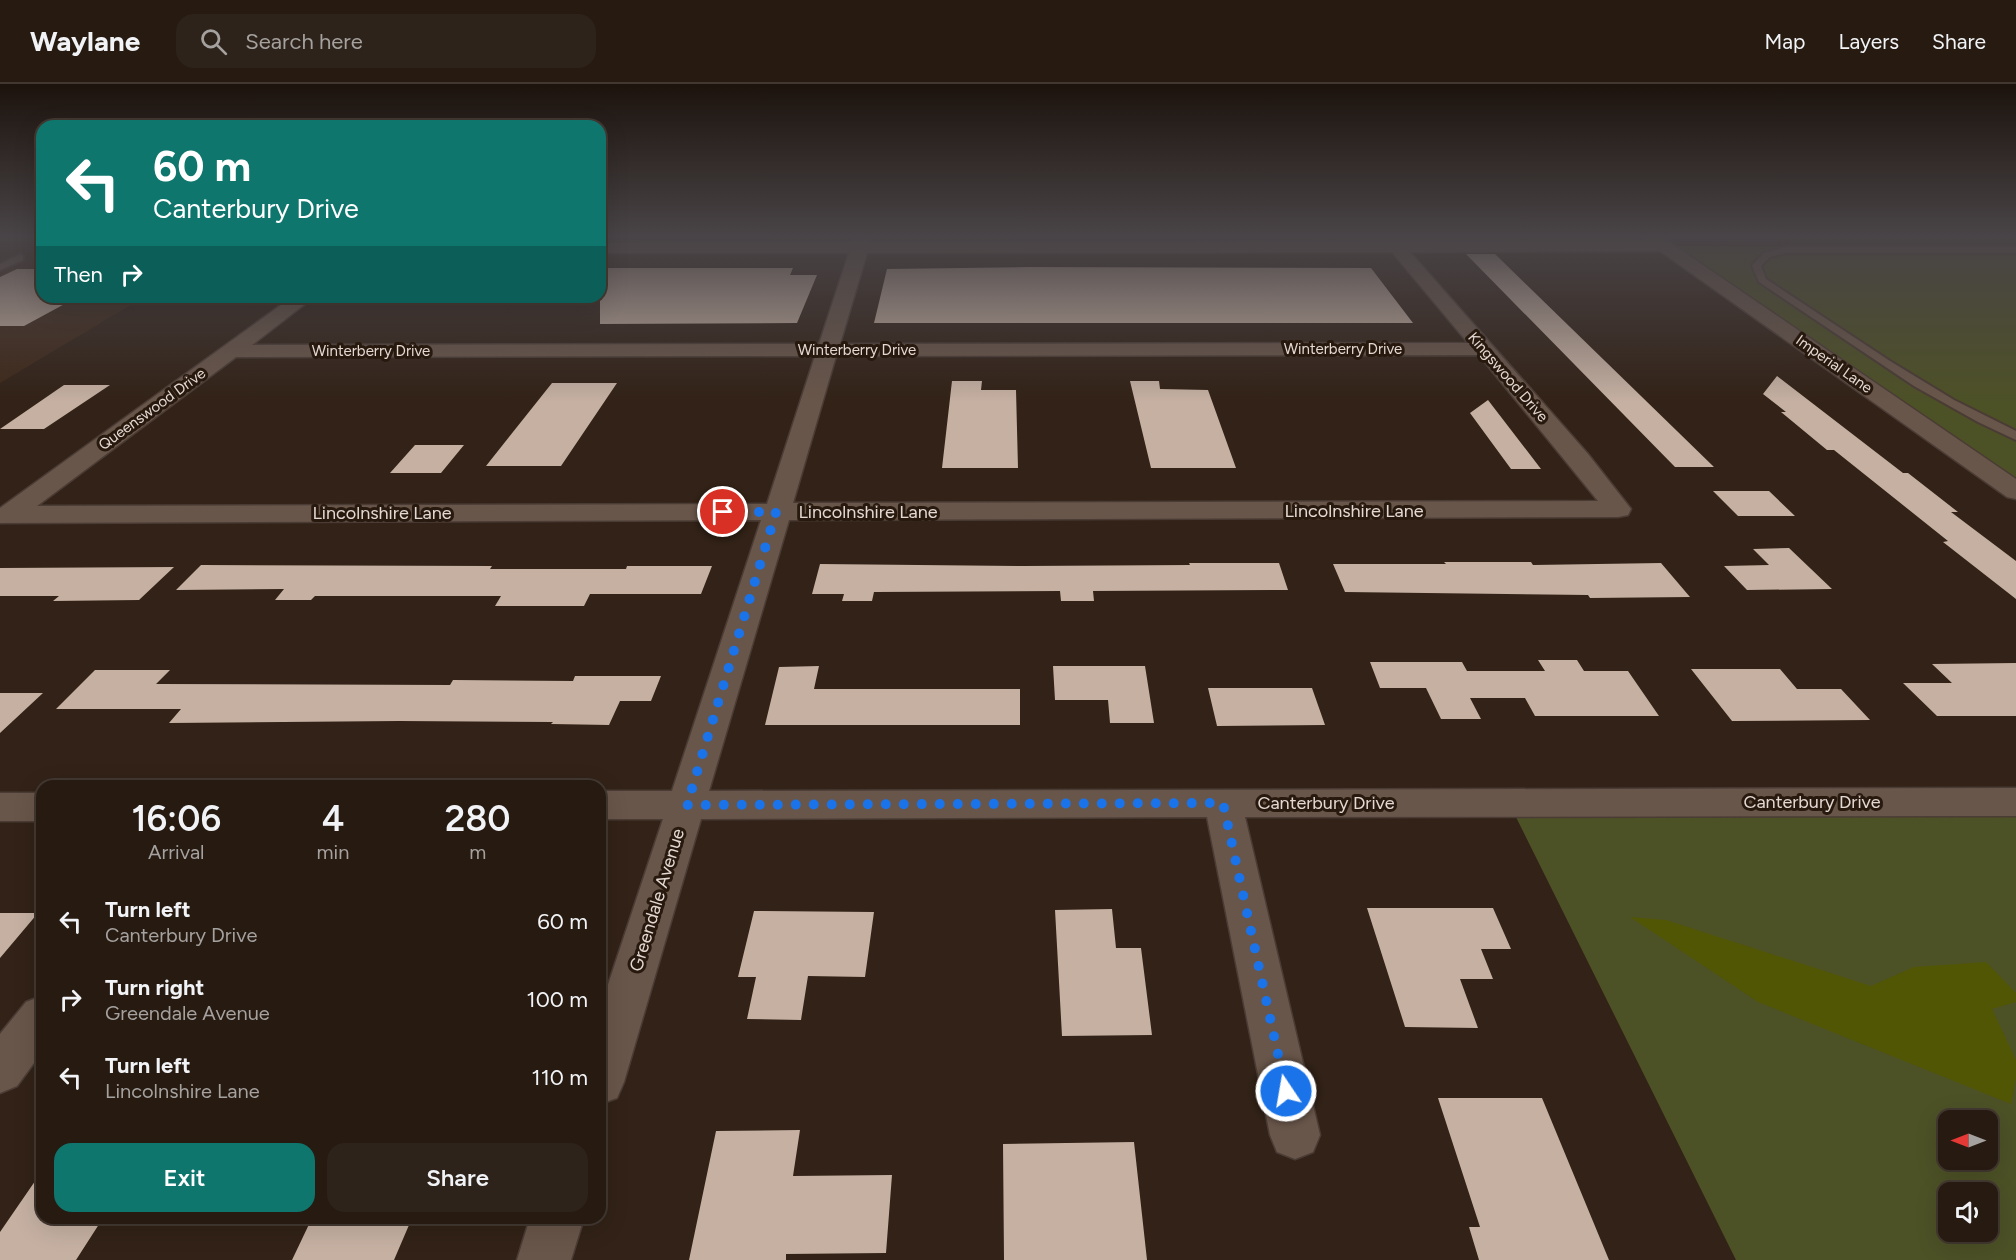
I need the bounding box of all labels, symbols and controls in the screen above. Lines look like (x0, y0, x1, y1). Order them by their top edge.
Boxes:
search box (176, 14, 596, 68)
text: Waylane (30, 24, 140, 58)
icon: search (197, 25, 230, 58)
text: Search here (245, 28, 363, 55)
text: Map (1765, 29, 1805, 54)
text: Layers (1838, 29, 1899, 54)
text: Share (1932, 29, 1986, 54)
text: 60 m (153, 141, 251, 192)
icon: left (54, 144, 132, 222)
text: Canterbury Drive (153, 192, 359, 225)
icon: right (115, 258, 148, 291)
text: Then (54, 261, 103, 288)
street label: Kingswood Drive (1464, 328, 1552, 426)
street label: Imperial Lane (1792, 331, 1876, 397)
street label: Winterberry Drive (1284, 340, 1402, 358)
street label: Winterberry Drive (798, 341, 916, 359)
street label: Winterberry Drive (312, 342, 430, 360)
street label: Queenswood Drive (95, 364, 209, 454)
pin (697, 486, 748, 537)
icon: arrive (706, 495, 739, 528)
street label: Lincolnshire Lane (1284, 500, 1424, 522)
street label: Lincolnshire Lane (798, 501, 938, 523)
street label: Lincolnshire Lane (312, 502, 452, 524)
street label: Canterbury Drive (1743, 791, 1881, 813)
street label: Canterbury Drive (1257, 792, 1395, 814)
text: 16:06 (131, 797, 221, 840)
text: 4 (322, 797, 344, 840)
text: 280 (445, 797, 511, 840)
street label: Greendale Avenue (625, 826, 689, 974)
text: Arrival (148, 840, 205, 864)
text: min (317, 840, 349, 864)
text: m (469, 840, 486, 864)
text: Turn left (105, 896, 191, 923)
icon: left (54, 905, 87, 938)
text: 60 m (537, 908, 588, 935)
text: Canterbury Drive (105, 923, 257, 947)
text: Turn right (105, 974, 204, 1001)
icon: right (54, 983, 87, 1016)
text: 100 m (527, 986, 588, 1013)
text: Greendale Avenue (105, 1001, 270, 1025)
text: Turn left (105, 1052, 191, 1079)
position arrow (1254, 1059, 1318, 1123)
icon: left (54, 1061, 87, 1094)
text: 110 m (532, 1064, 588, 1091)
text: Lincolnshire Lane (105, 1079, 260, 1103)
north arrow (1938, 1110, 1998, 1170)
map controls (1938, 1110, 1998, 1242)
button: Exit (54, 1143, 315, 1212)
button: Share (327, 1143, 588, 1212)
button: sound (1938, 1182, 1998, 1242)

